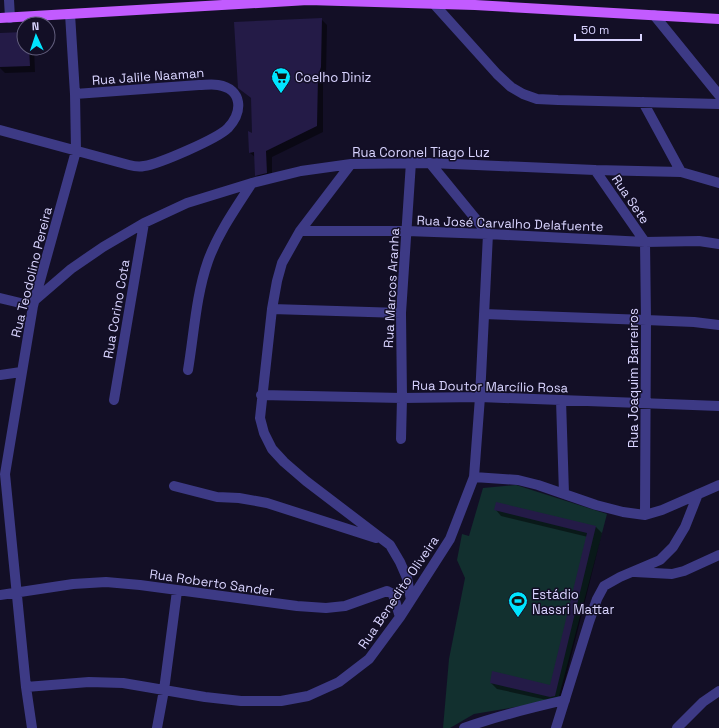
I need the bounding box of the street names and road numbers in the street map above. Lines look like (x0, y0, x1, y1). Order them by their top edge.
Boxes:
street label: Rua Jalile Naaman (91, 64, 205, 89)
street label: Rua Coronel Tiago Luz (352, 144, 490, 161)
street label: Rua Sete (608, 171, 653, 227)
street label: Rua Teodolino Pereira (7, 205, 56, 339)
street label: Rua José Carvalho Delafuente (416, 212, 604, 235)
street label: Rua Marcos Aranha (380, 227, 403, 348)
street label: Rua Corino Cota (99, 258, 134, 360)
street label: Rua Joaquim Barreiros (625, 308, 642, 448)
street label: Rua Doutor Marcílio Rosa (412, 377, 569, 396)
street label: Rua Benedito Oliveira (354, 532, 443, 652)
street label: Rua Roberto Sander (149, 565, 275, 600)

